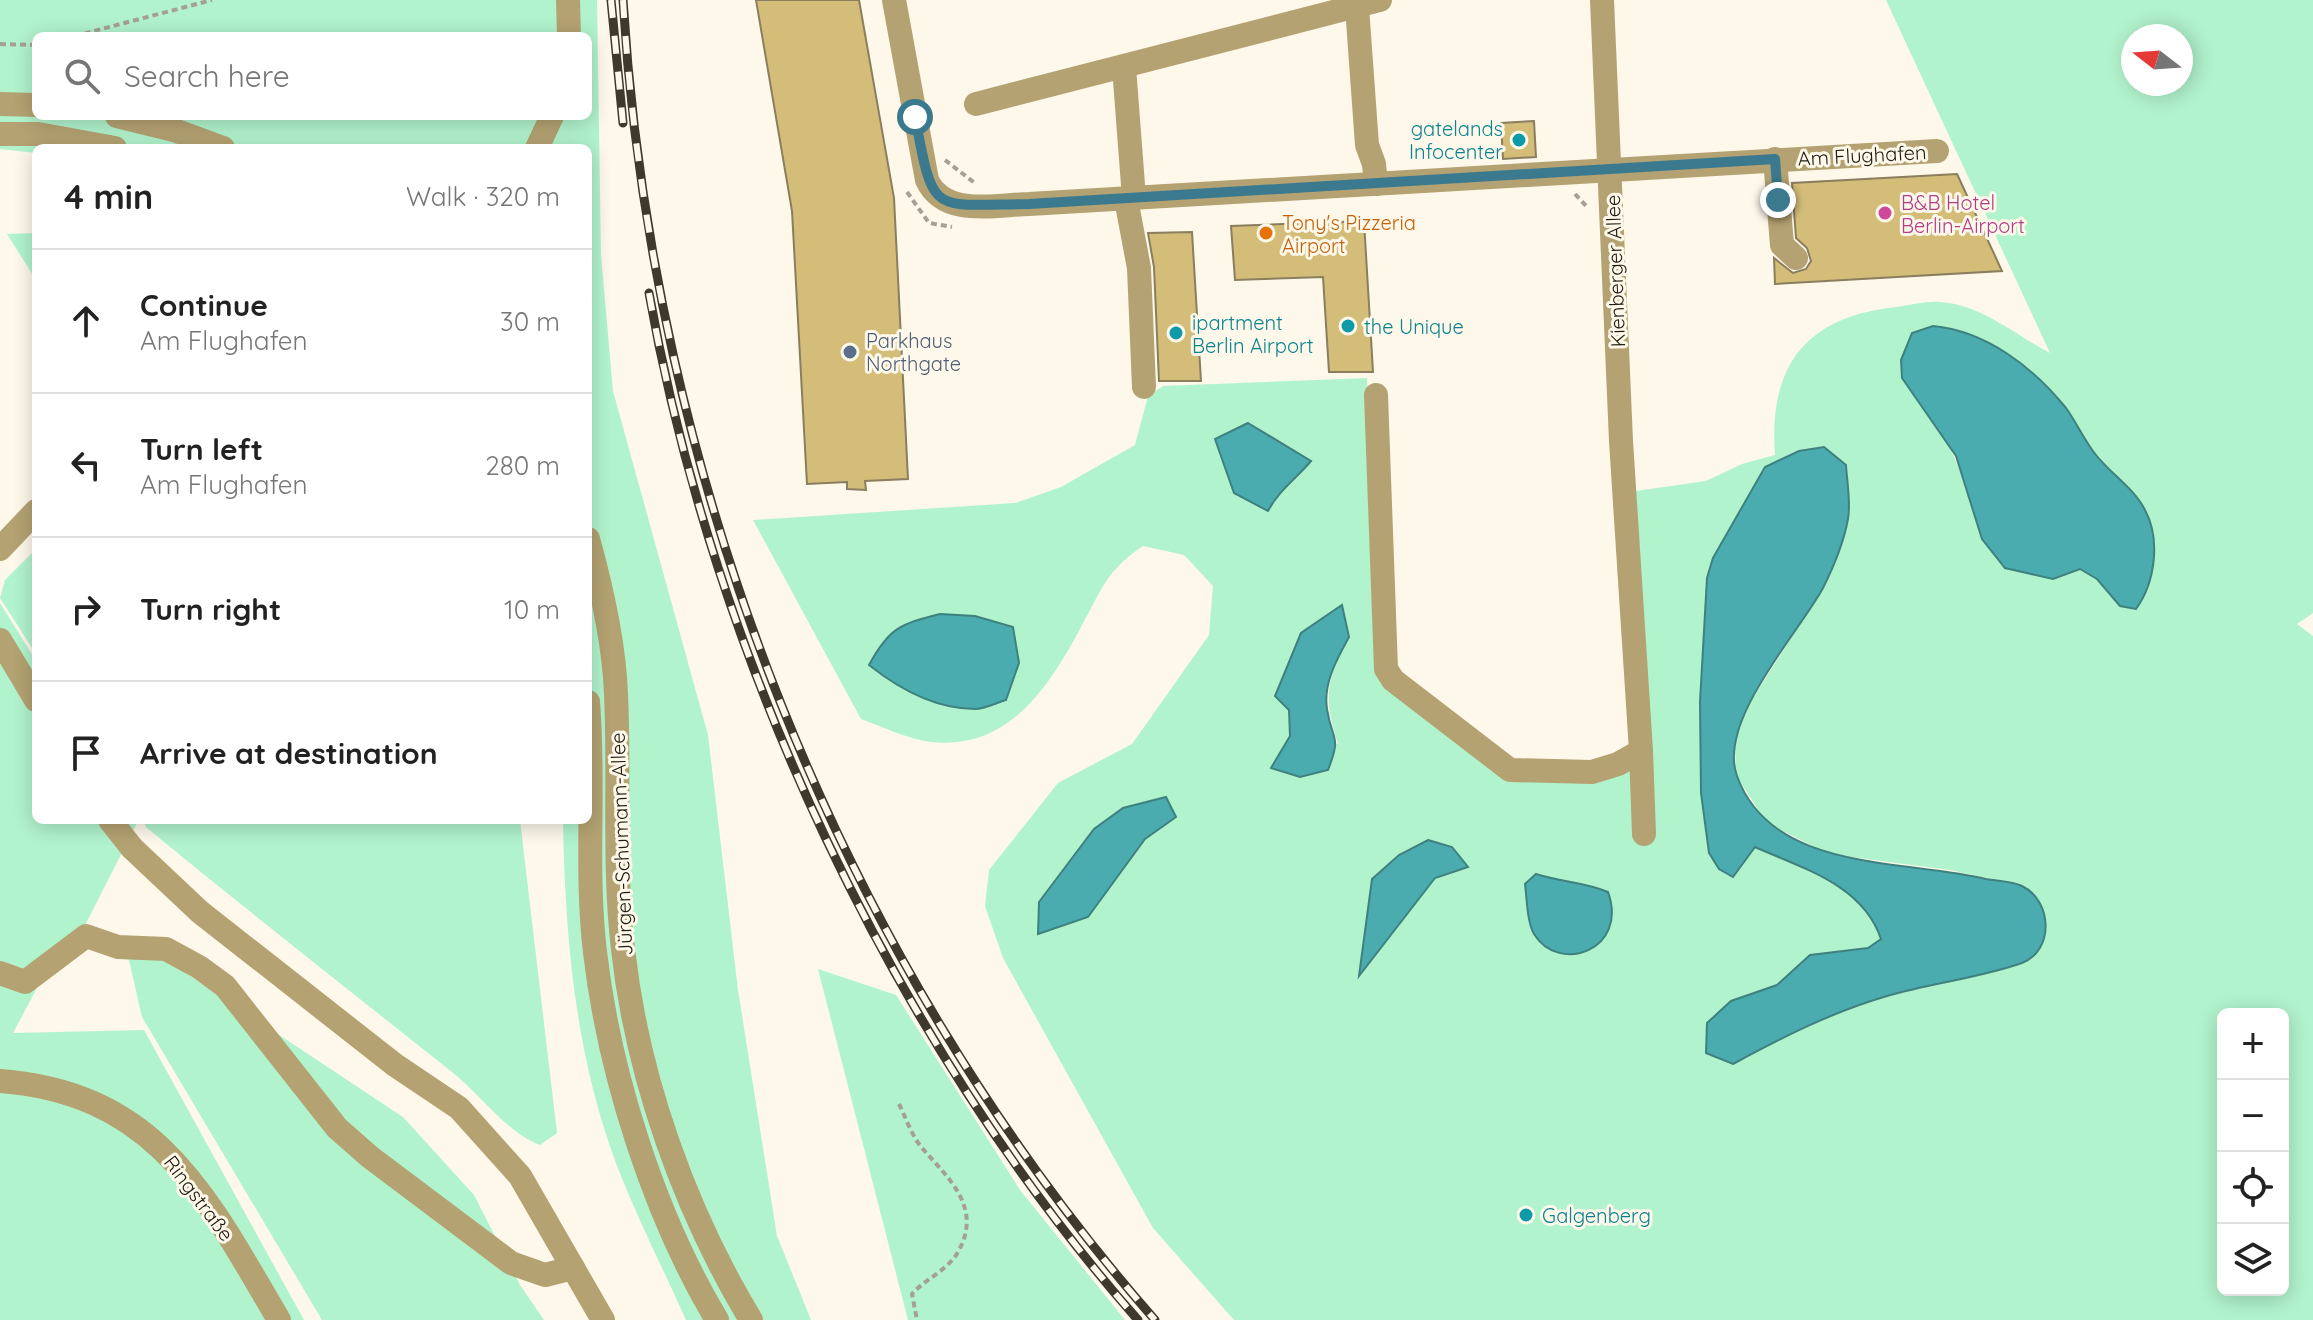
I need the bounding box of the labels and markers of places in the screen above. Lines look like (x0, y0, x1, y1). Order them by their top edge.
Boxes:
place label: gatelands Infocenter (1409, 116, 1503, 164)
marker: gatelands Infocenter (1510, 131, 1528, 149)
place label: B&B Hotel Berlin-Airport (1901, 190, 2025, 238)
marker: B&B Hotel Berlin-Airport (1876, 204, 1894, 222)
place label: Tony's Pizzeria Airport (1282, 210, 1416, 258)
marker: Tony's Pizzeria Airport (1257, 224, 1275, 242)
place label: ipartment Berlin Airport (1192, 310, 1314, 358)
place label: the Unique (1364, 314, 1464, 339)
marker: the Unique (1339, 317, 1357, 335)
marker: ipartment Berlin Airport (1167, 324, 1185, 342)
place label: Parkhaus Northgate (866, 328, 961, 376)
marker: Parkhaus Northgate (841, 343, 859, 361)
place label: Galgenberg (1542, 1203, 1651, 1228)
marker: Galgenberg (1517, 1206, 1535, 1224)

